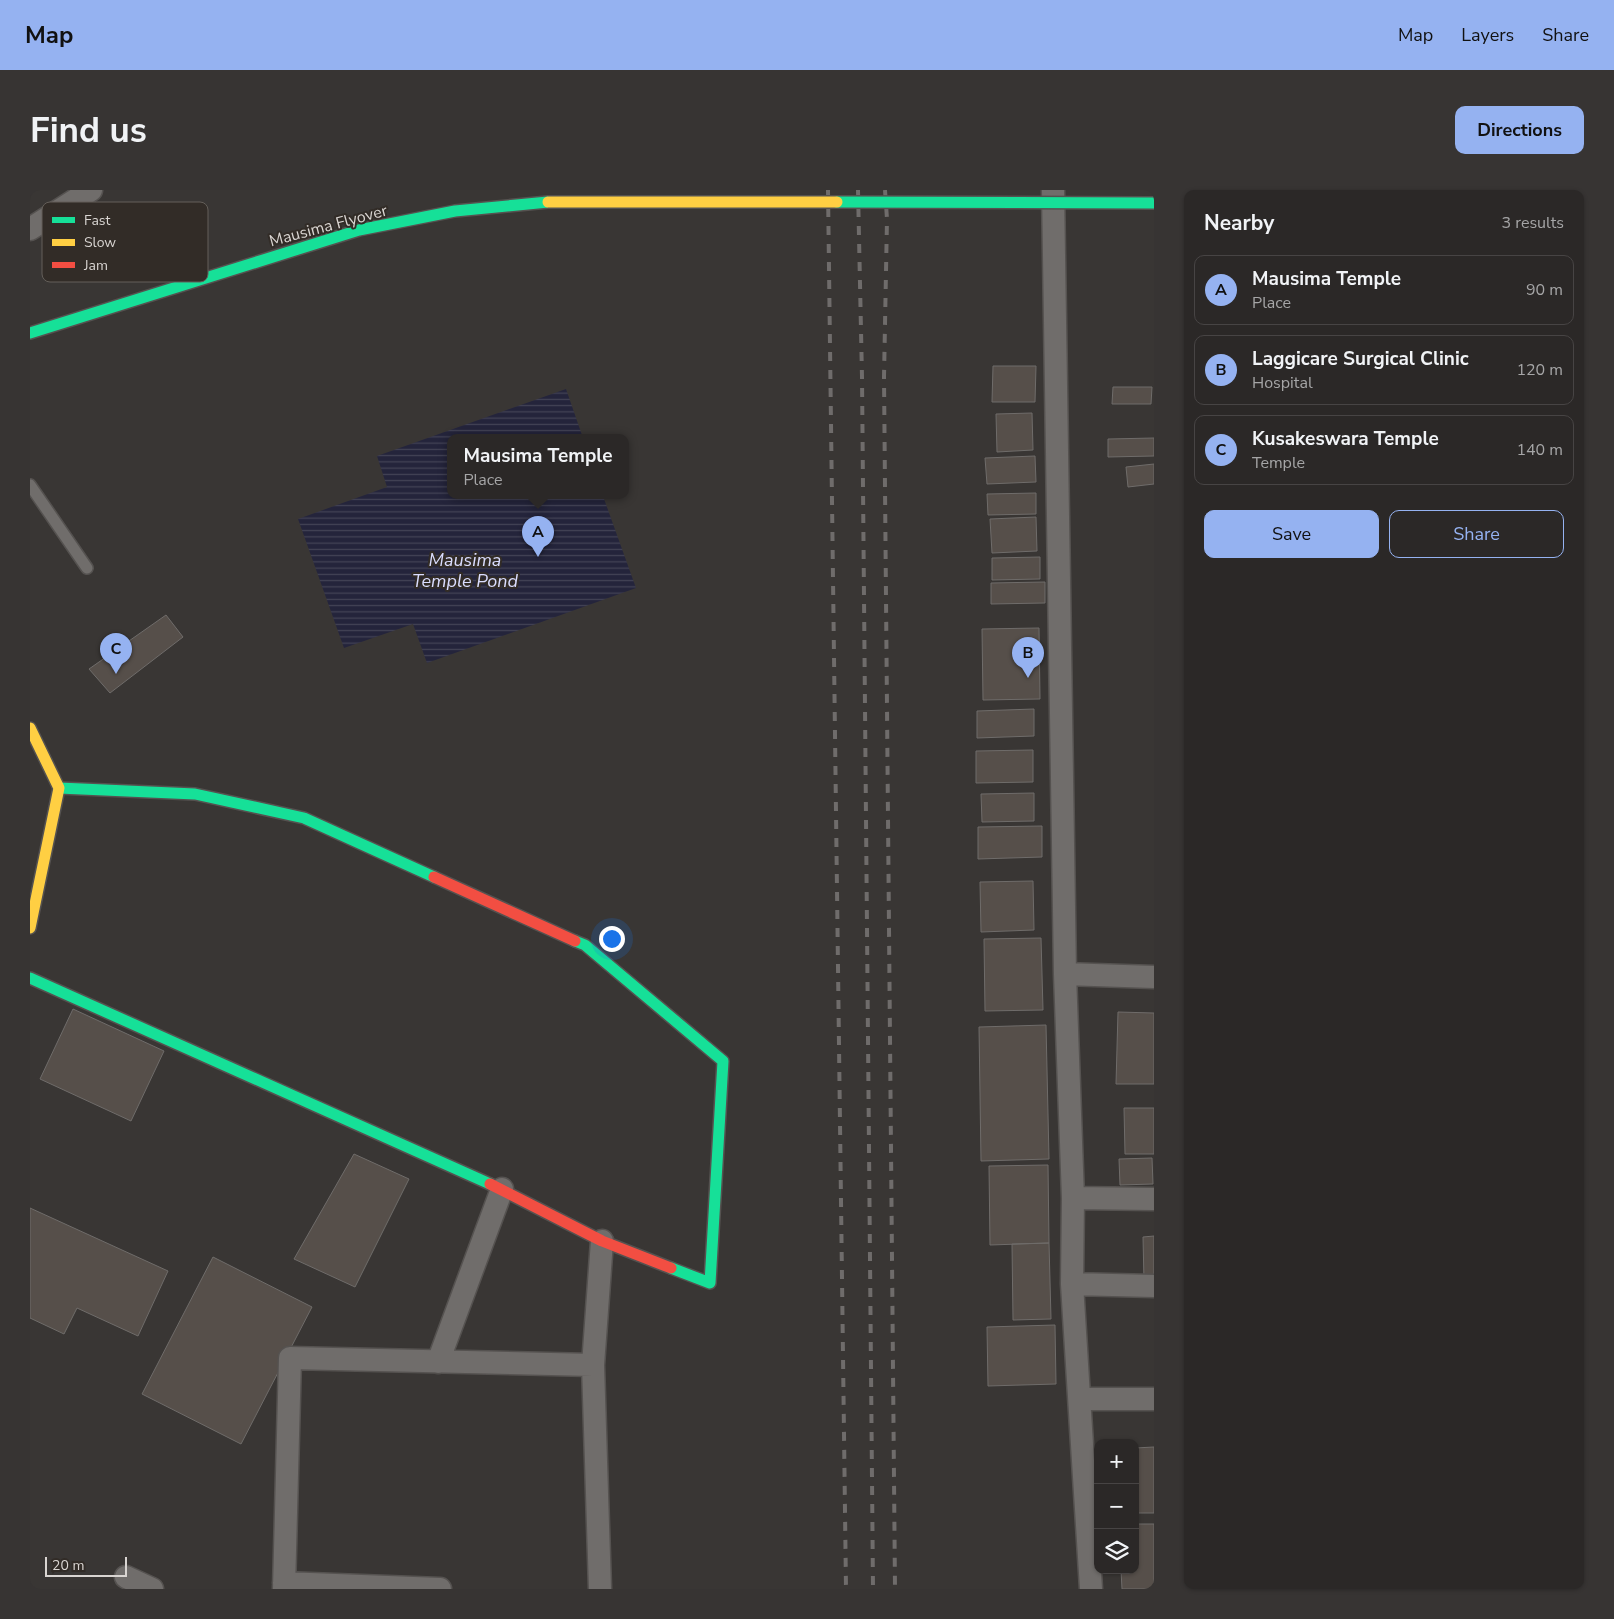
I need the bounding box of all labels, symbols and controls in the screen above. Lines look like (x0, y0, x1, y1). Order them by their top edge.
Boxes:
text: Map (25, 19, 73, 51)
text: Map (1398, 23, 1433, 47)
text: Layers (1461, 23, 1514, 47)
text: Share (1542, 23, 1589, 47)
button: Directions (1455, 106, 1584, 154)
text: Find us (30, 107, 147, 154)
street label: Mausima Flyover (267, 200, 390, 252)
legend (42, 202, 208, 282)
text: Nearby (1204, 209, 1274, 237)
text: Fast (84, 211, 110, 230)
text: 3 results (1502, 212, 1564, 234)
text: Slow (84, 233, 116, 252)
text: Jam (83, 256, 108, 275)
text: Mausima Temple (1252, 266, 1401, 292)
text: A (1215, 279, 1227, 301)
text: 90 m (1526, 279, 1563, 301)
text: Place (1252, 292, 1291, 314)
text: Laggicare Surgical Clinic (1252, 346, 1469, 372)
text: B (1215, 359, 1227, 381)
text: 120 m (1516, 359, 1563, 381)
text: Hospital (1252, 372, 1313, 394)
text: Kusakeswara Temple (1252, 426, 1439, 452)
popup (447, 434, 629, 499)
text: C (1216, 439, 1226, 461)
text: 140 m (1516, 439, 1563, 461)
text: Mausima Temple (463, 443, 613, 469)
text: Temple (1252, 452, 1305, 474)
text: Place (463, 469, 503, 491)
button: Save (1204, 510, 1379, 558)
button: Share (1389, 510, 1564, 558)
pin: A (522, 516, 554, 557)
water label: Mausima Temple Pond (412, 548, 519, 593)
pin: C (100, 633, 132, 674)
pin: B (1012, 637, 1044, 678)
your location (599, 926, 625, 952)
map controls (1094, 1439, 1139, 1574)
button: + (1094, 1439, 1139, 1484)
button: − (1094, 1484, 1139, 1529)
button: layers (1094, 1529, 1139, 1574)
scale bar (45, 1554, 128, 1577)
text: 20 m (52, 1556, 84, 1575)

